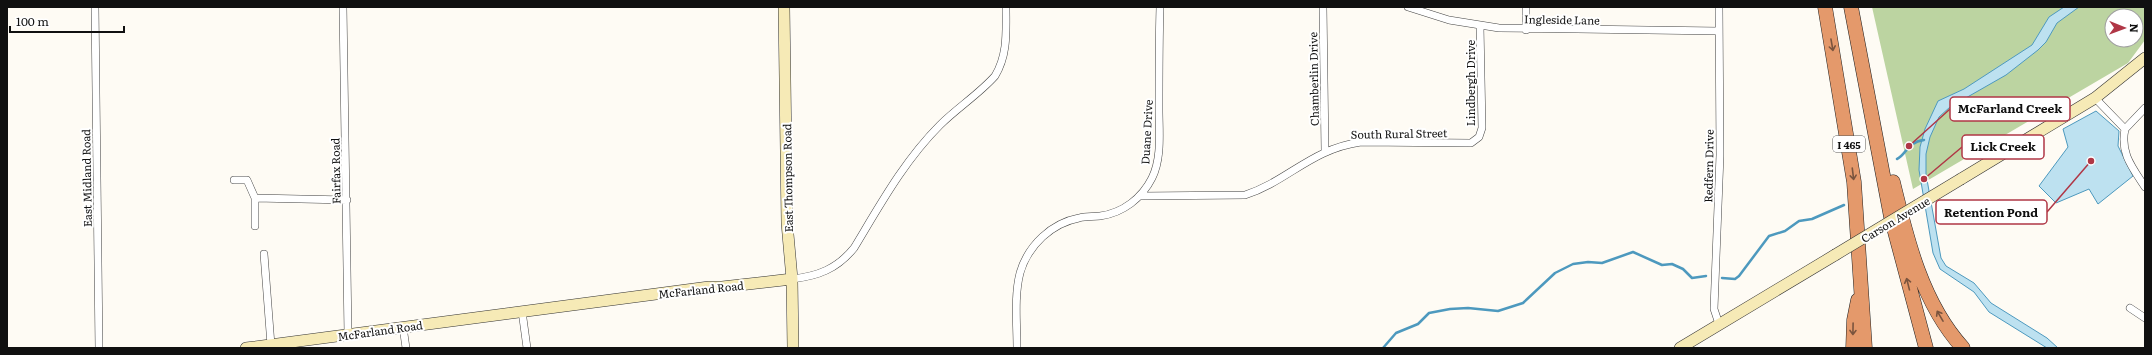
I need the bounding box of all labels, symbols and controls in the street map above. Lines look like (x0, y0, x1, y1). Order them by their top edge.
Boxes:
scale bar (10, 8, 124, 34)
north arrow (2104, 8, 2144, 48)
street label: Ingleside Lane (1524, 10, 1600, 28)
text: 100 m (16, 12, 49, 30)
text: N (2127, 23, 2143, 33)
street label: Chamberlin Drive (1304, 32, 1322, 126)
one-way arrow (1828, 38, 1836, 51)
street label: Lindbergh Drive (1462, 39, 1478, 126)
callout: McFarland Creek (1950, 97, 2070, 121)
street label: Duane Drive (1136, 99, 1156, 165)
text: McFarland Creek (1958, 99, 2063, 117)
street label: East Thompson Road (778, 123, 796, 233)
street label: South Rural Street (1351, 124, 1448, 142)
street label: East Midland Road (77, 129, 95, 227)
street label: Redfern Drive (1699, 129, 1717, 203)
callout: Lick Creek (1962, 135, 2044, 159)
road number: I 465 (1833, 136, 1865, 152)
street label: Fairfax Road (326, 137, 344, 204)
text: Lick Creek (1970, 137, 2037, 155)
one-way arrow (1849, 167, 1857, 180)
street label: Carson Avenue (1857, 192, 1933, 246)
callout: Retention Pond (1936, 200, 2047, 224)
text: Retention Pond (1944, 203, 2038, 221)
street label: McFarland Road (658, 277, 745, 301)
one-way arrow (1904, 277, 1911, 290)
one-way arrow (1936, 310, 1944, 322)
street label: McFarland Road (336, 316, 424, 344)
one-way arrow (1850, 322, 1857, 335)

